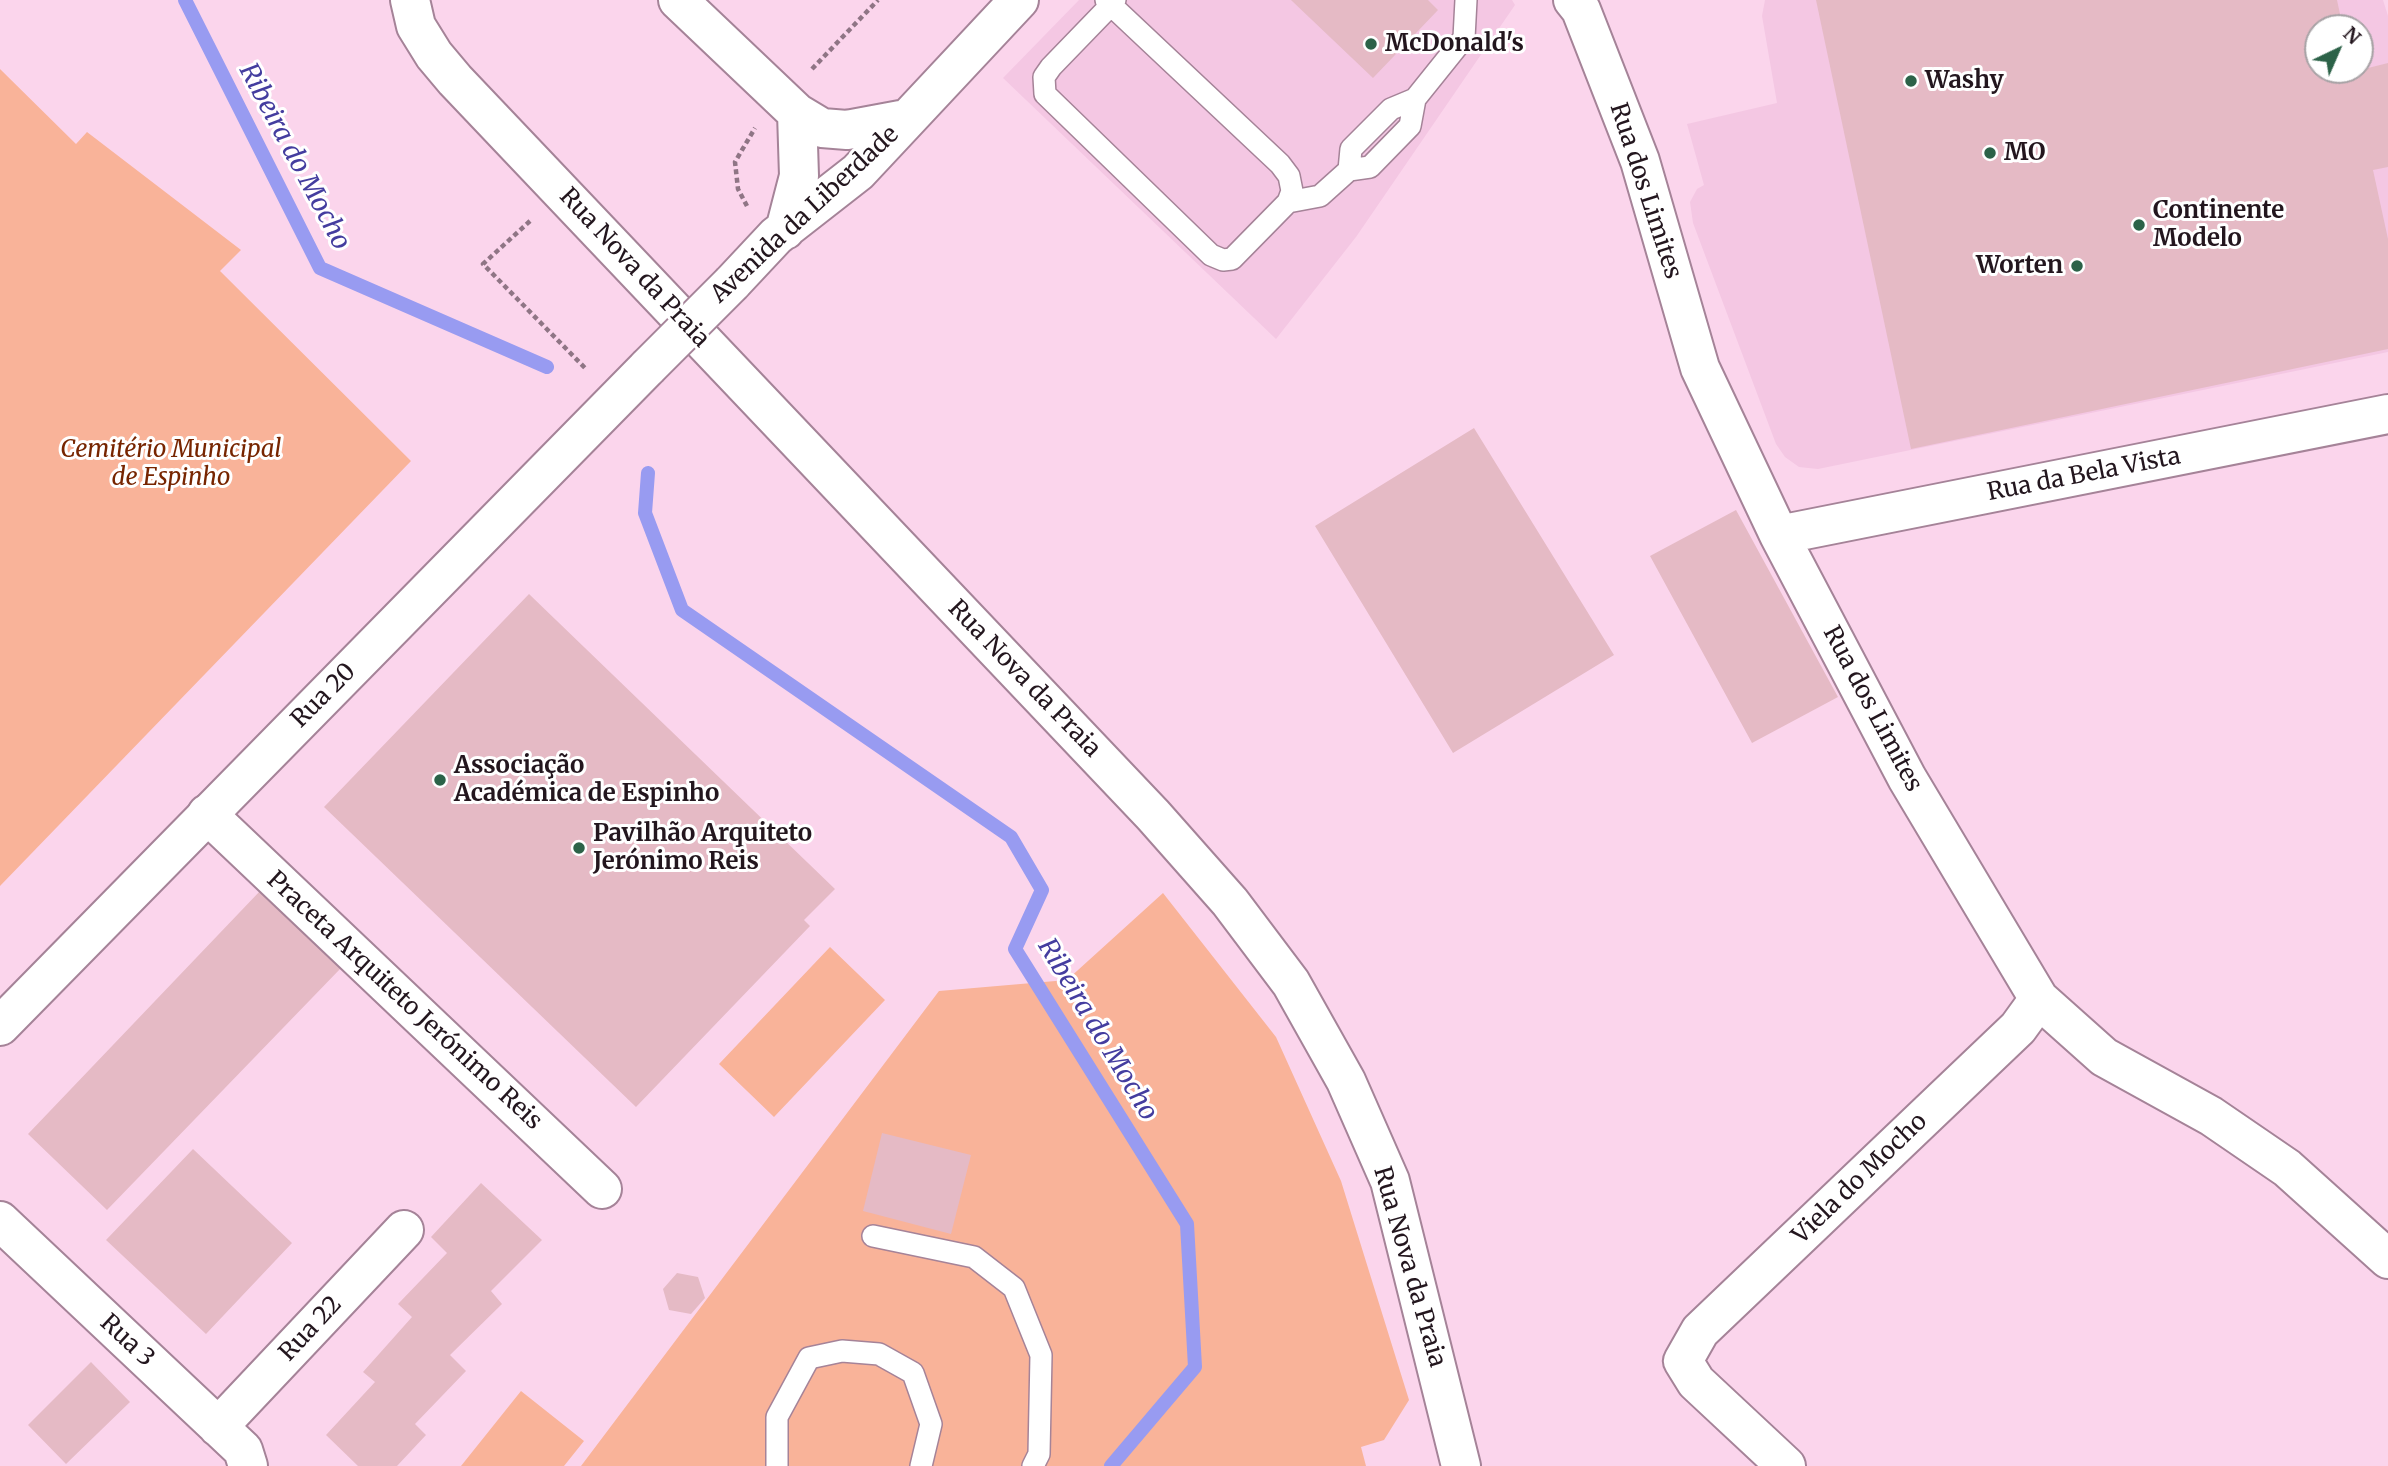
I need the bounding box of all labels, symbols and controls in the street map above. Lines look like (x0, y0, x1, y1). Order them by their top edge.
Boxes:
north arrow (2304, 14, 2374, 84)
text: N (2338, 21, 2366, 49)
place label: McDonald's (1385, 30, 1524, 58)
marker: McDonald's (1363, 36, 1379, 52)
water label: Ribeira do Mocho (232, 59, 356, 255)
place label: Washy (1925, 67, 2004, 95)
marker: Washy (1903, 73, 1919, 89)
street label: Rua dos Limites (1603, 99, 1687, 283)
street label: Avenida da Liberdade (705, 121, 905, 309)
place label: MO (2004, 139, 2046, 167)
marker: MO (1982, 145, 1998, 161)
street label: Rua Nova da Praia (553, 182, 715, 354)
place label: Continente Modelo (2153, 197, 2284, 253)
marker: Continente Modelo (2131, 217, 2147, 233)
place label: Worten (1976, 252, 2063, 280)
marker: Worten (2069, 258, 2085, 274)
park label: Cemitério Municipal de Espinho (60, 436, 282, 492)
street label: Rua da Bela Vista (1985, 442, 2183, 508)
street label: Rua Nova da Praia (942, 595, 1106, 763)
street label: Rua dos Limites (1816, 621, 1928, 797)
street label: Rua 20 (286, 658, 362, 734)
place label: Associação Académica de Espinho (454, 752, 719, 808)
marker: Associação Académica de Espinho (432, 772, 448, 788)
place label: Pavilhão Arquiteto Jerónimo Reis (593, 820, 812, 876)
marker: Pavilhão Arquiteto Jerónimo Reis (571, 840, 587, 856)
street label: Praceta Arquiteto Jerónimo Reis (260, 866, 548, 1136)
water label: Ribeira do Mocho (1030, 934, 1164, 1126)
street label: Viela do Mocho (1787, 1107, 1933, 1251)
street label: Rua Nova da Praia (1367, 1164, 1451, 1370)
street label: Rua 22 (274, 1291, 348, 1367)
street label: Rua 3 (94, 1309, 160, 1373)

